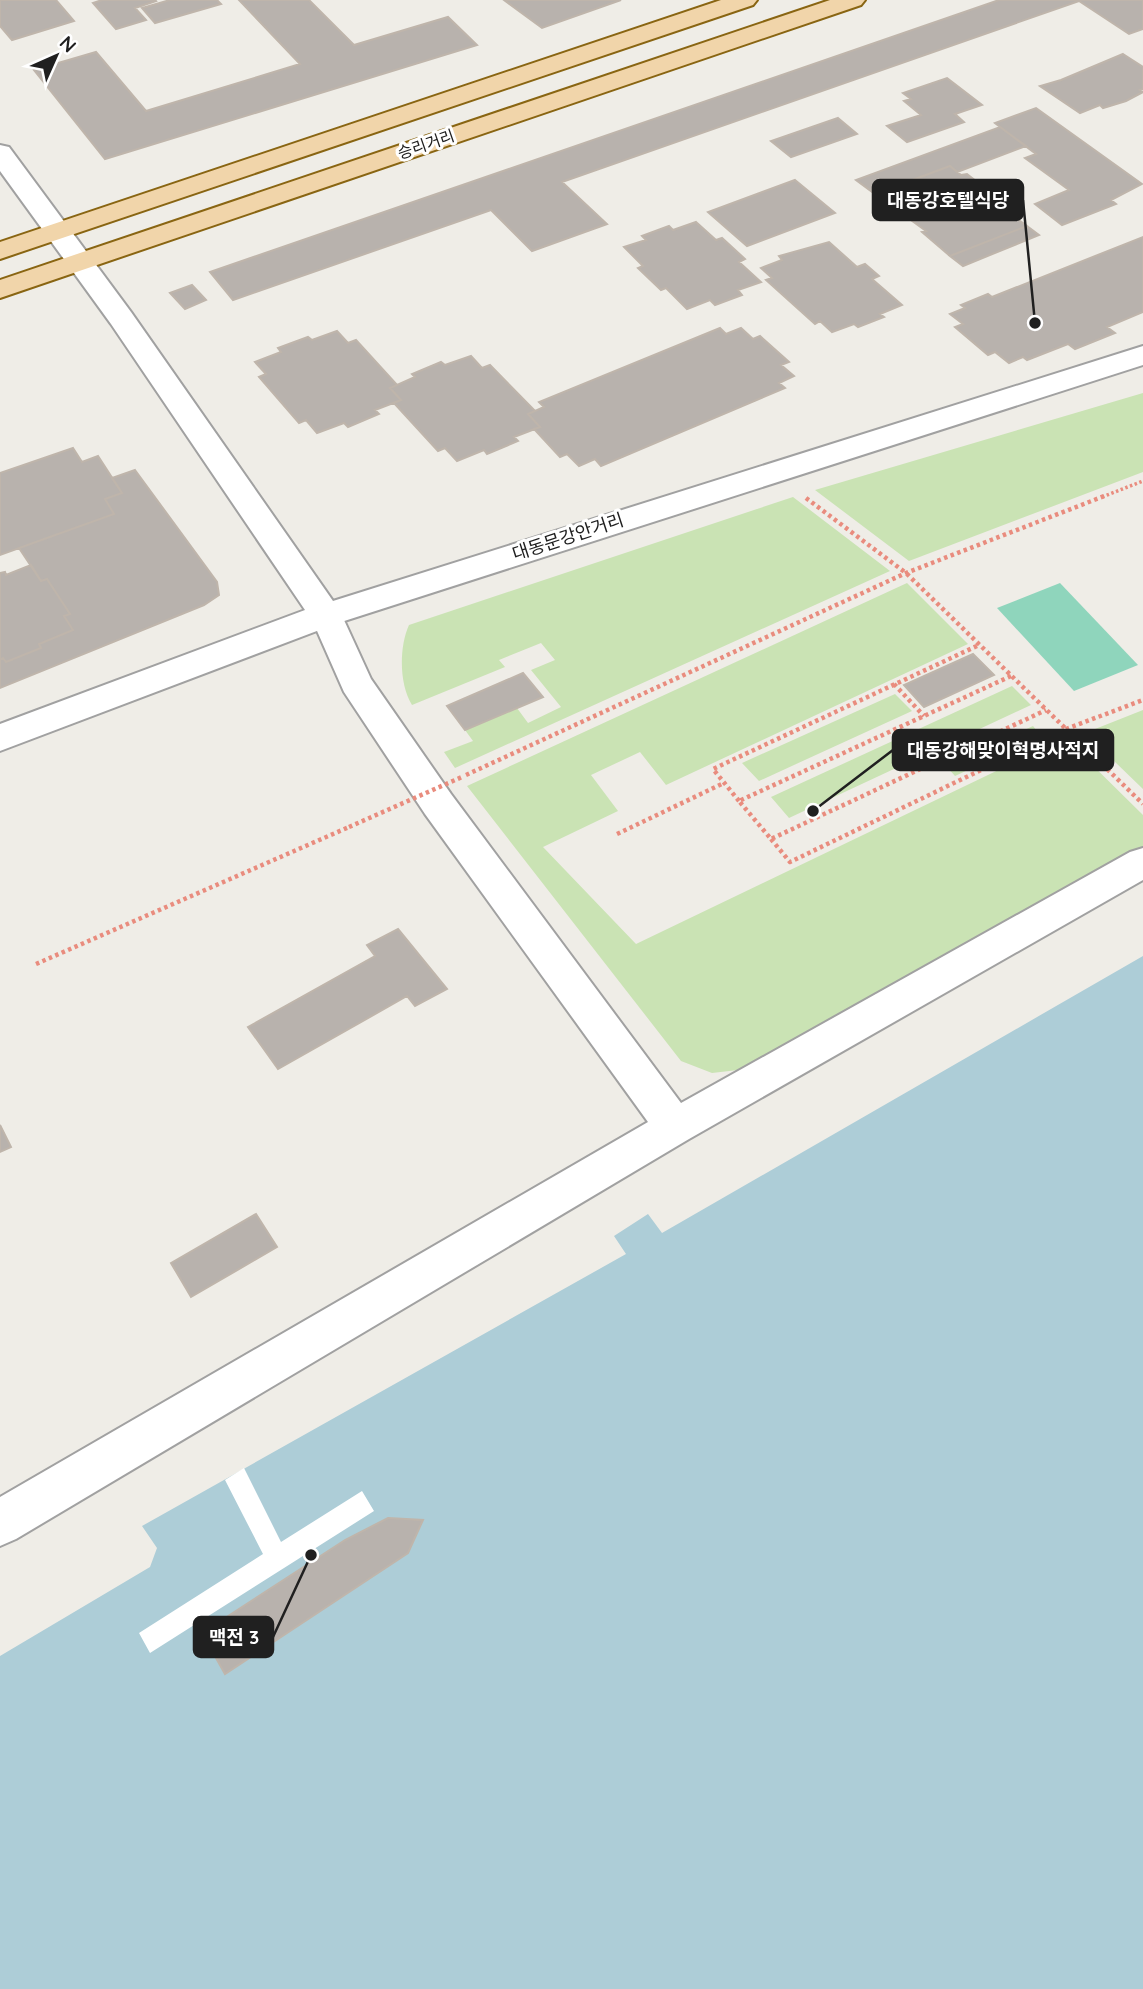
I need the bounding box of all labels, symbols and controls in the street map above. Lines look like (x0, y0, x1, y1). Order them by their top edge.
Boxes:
north arrow (21, 21, 91, 91)
text: N (55, 31, 81, 57)
street label: 승리거리 (395, 125, 457, 163)
callout: 대동강호텔식당 (873, 180, 1023, 220)
text: 대동강호텔식당 (887, 188, 1010, 212)
street label: 대동문강안거리 (509, 508, 627, 565)
callout: 대동강해맞이혁명사적지 (893, 730, 1113, 770)
text: 대동강해맞이혁명사적지 (907, 738, 1099, 762)
callout: 맥전 3 (194, 1617, 273, 1657)
text: 맥전 3 (209, 1625, 259, 1649)

